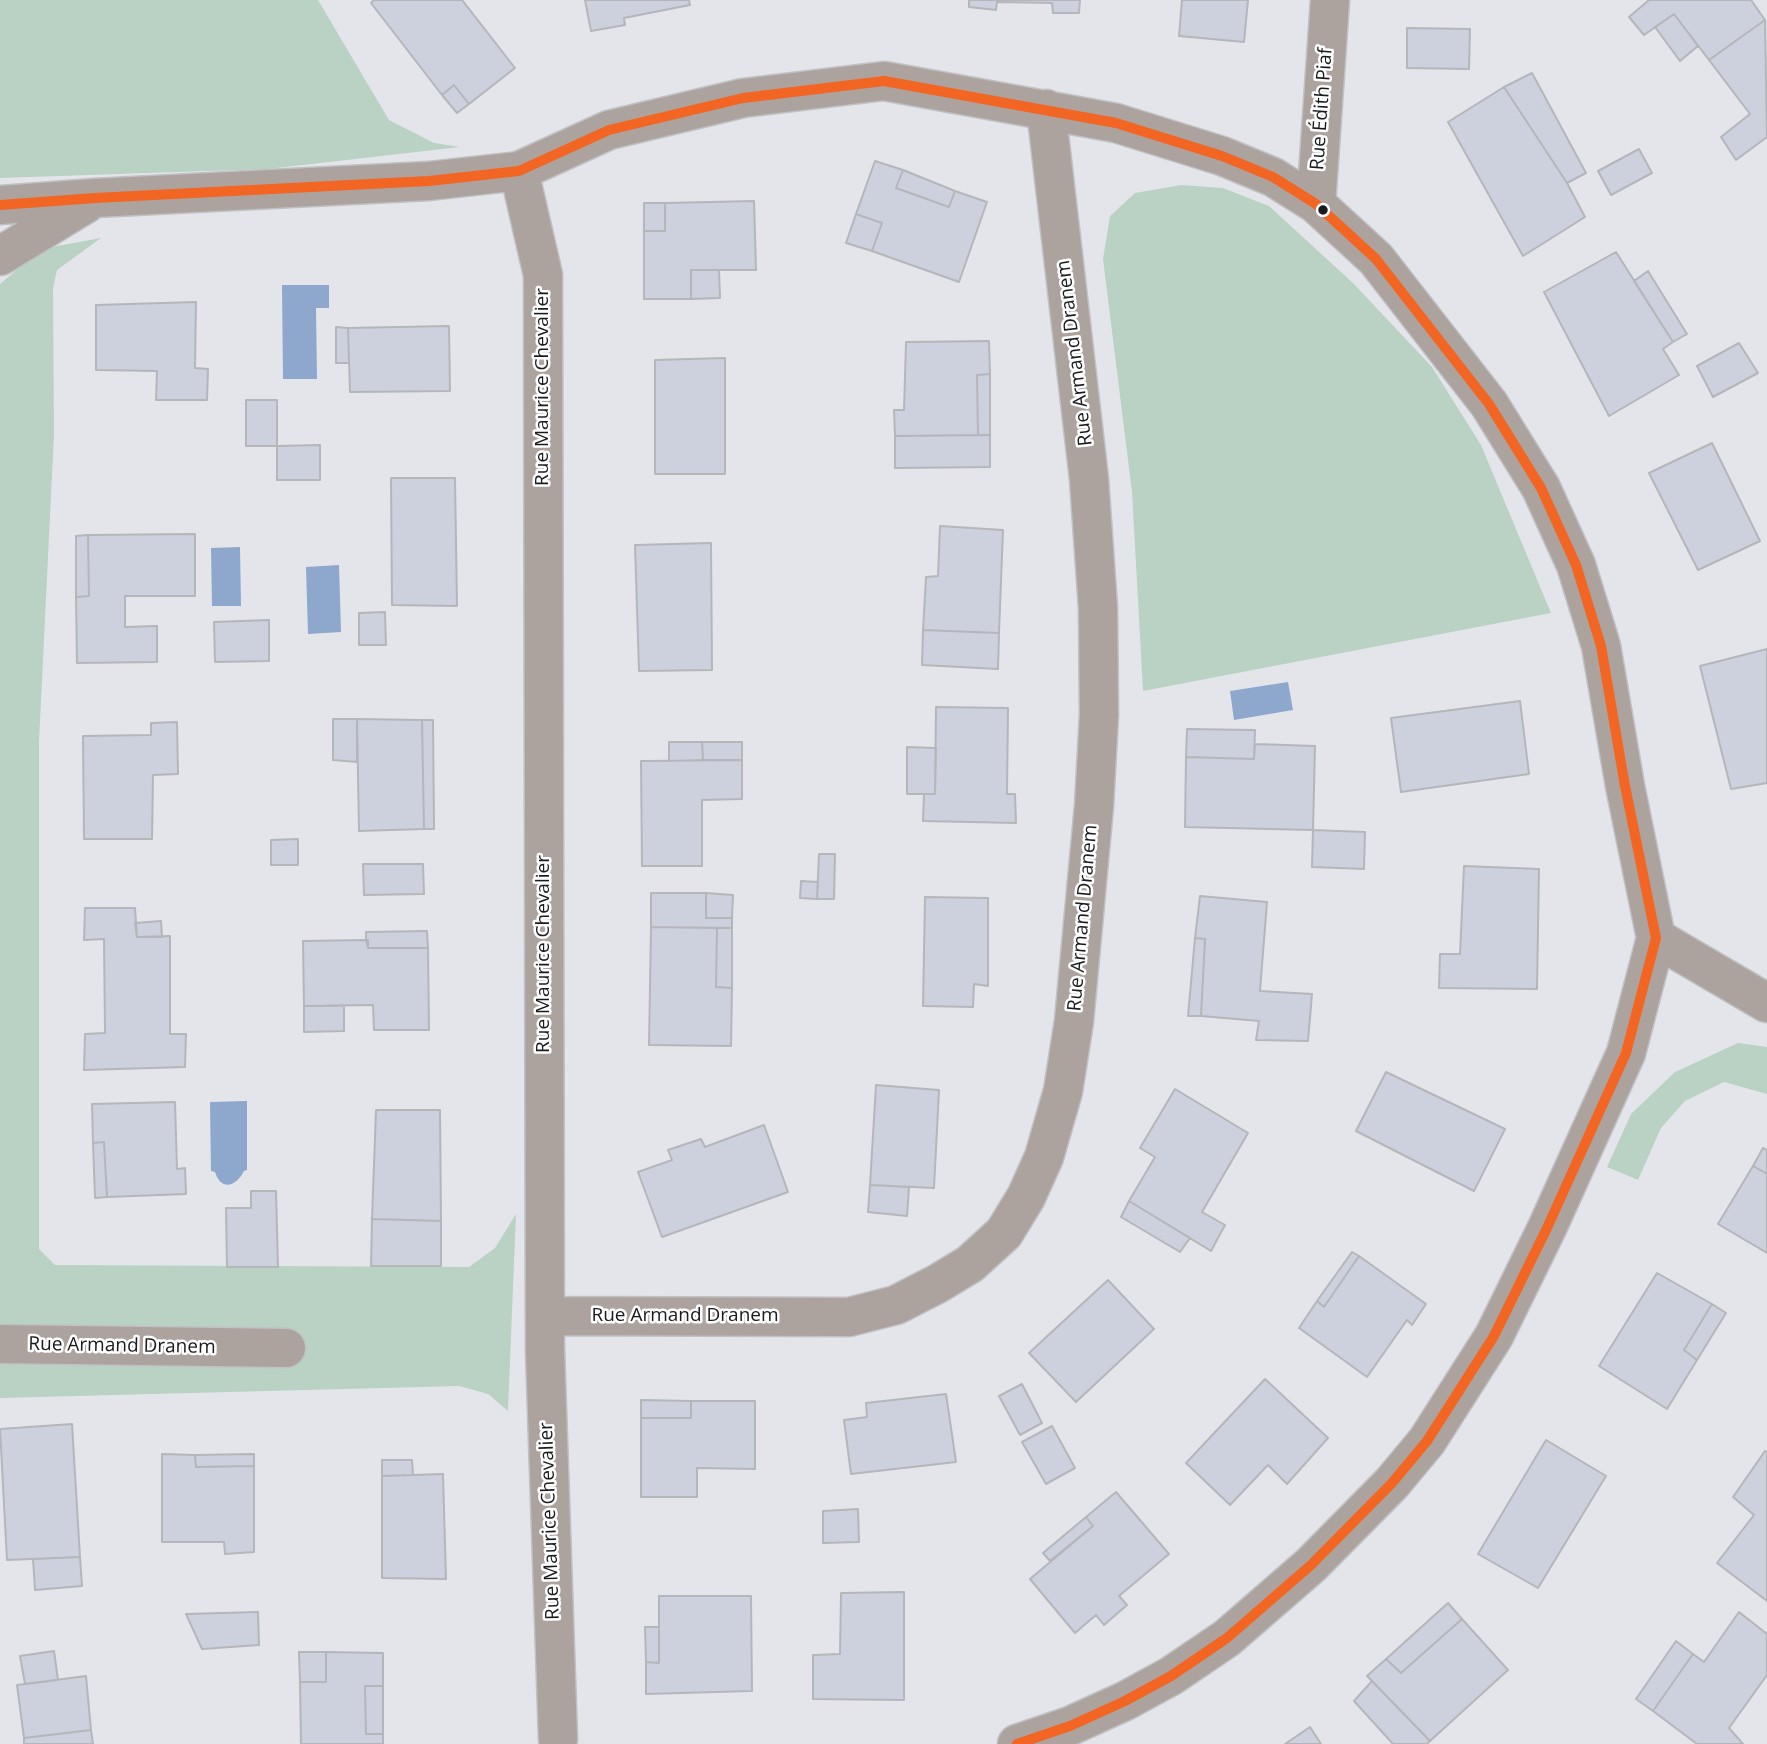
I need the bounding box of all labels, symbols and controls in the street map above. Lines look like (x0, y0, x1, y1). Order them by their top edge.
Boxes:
street label: Rue Édith Piaf (1306, 47, 1338, 171)
unlabelled marker (1316, 203, 1330, 217)
street label: Rue Armand Dranem (1052, 259, 1098, 447)
street label: Rue Maurice Chevalier (532, 288, 554, 486)
street label: Rue Armand Dranem (1063, 824, 1103, 1012)
street label: Rue Maurice Chevalier (533, 855, 555, 1053)
street label: Rue Armand Dranem (591, 1305, 779, 1327)
street label: Rue Armand Dranem (28, 1333, 216, 1359)
street label: Rue Maurice Chevalier (535, 1422, 565, 1620)

